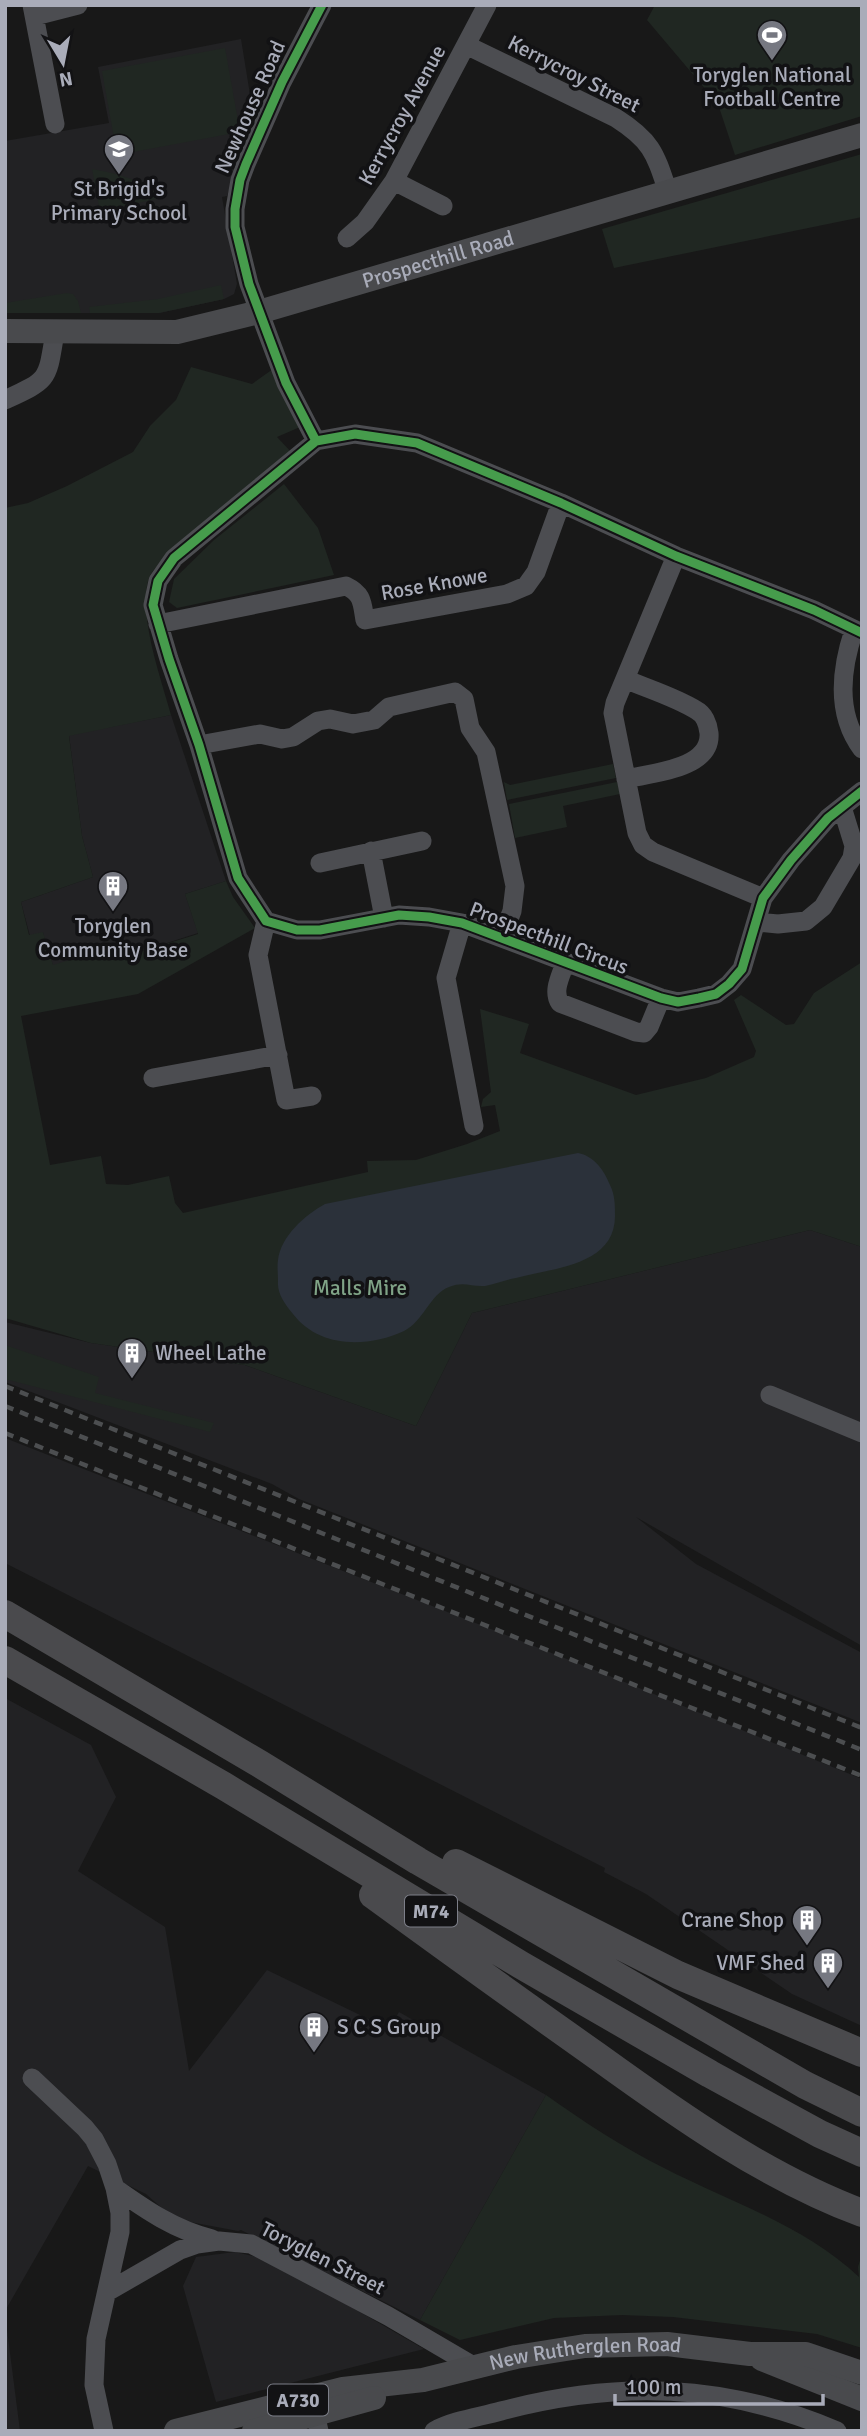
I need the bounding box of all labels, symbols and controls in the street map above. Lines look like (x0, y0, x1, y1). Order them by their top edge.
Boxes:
sports icon: Toryglen National Football Centre (755, 18, 789, 62)
north arrow (28, 28, 98, 98)
street label: Kerrycroy Street (503, 29, 645, 119)
street label: Newhouse Road (209, 36, 291, 178)
street label: Kerrycroy Avenue (353, 40, 451, 190)
place label: Toryglen National Football Centre (693, 62, 851, 112)
text: N (57, 66, 74, 92)
school or university icon: St Brigid's Primary School (102, 132, 136, 176)
place label: St Brigid's Primary School (51, 176, 187, 226)
street label: Prospecthill Road (359, 225, 517, 294)
street label: Rose Knowe (379, 562, 489, 606)
building icon: Toryglen Community Base (96, 869, 130, 913)
street label: Prospecthill Circus (466, 896, 632, 980)
place label: Toryglen Community Base (38, 913, 188, 963)
park label: Malls Mire (313, 1275, 407, 1301)
building icon: Wheel Lathe (115, 1336, 149, 1380)
place label: Wheel Lathe (155, 1340, 267, 1366)
road number: M74 (405, 1896, 457, 1926)
building icon: Crane Shop (790, 1903, 824, 1947)
place label: Crane Shop (681, 1907, 784, 1933)
building icon: VMF Shed (811, 1946, 845, 1990)
place label: VMF Shed (716, 1950, 805, 1976)
building icon: S C S Group (297, 2010, 331, 2054)
place label: S C S Group (337, 2014, 441, 2040)
street label: Toryglen Street (257, 2216, 389, 2300)
street label: New Rutherglen Road (486, 2331, 683, 2376)
scale bar (615, 2362, 823, 2406)
text: 100 m (626, 2374, 681, 2400)
road number: A730 (268, 2384, 328, 2416)

